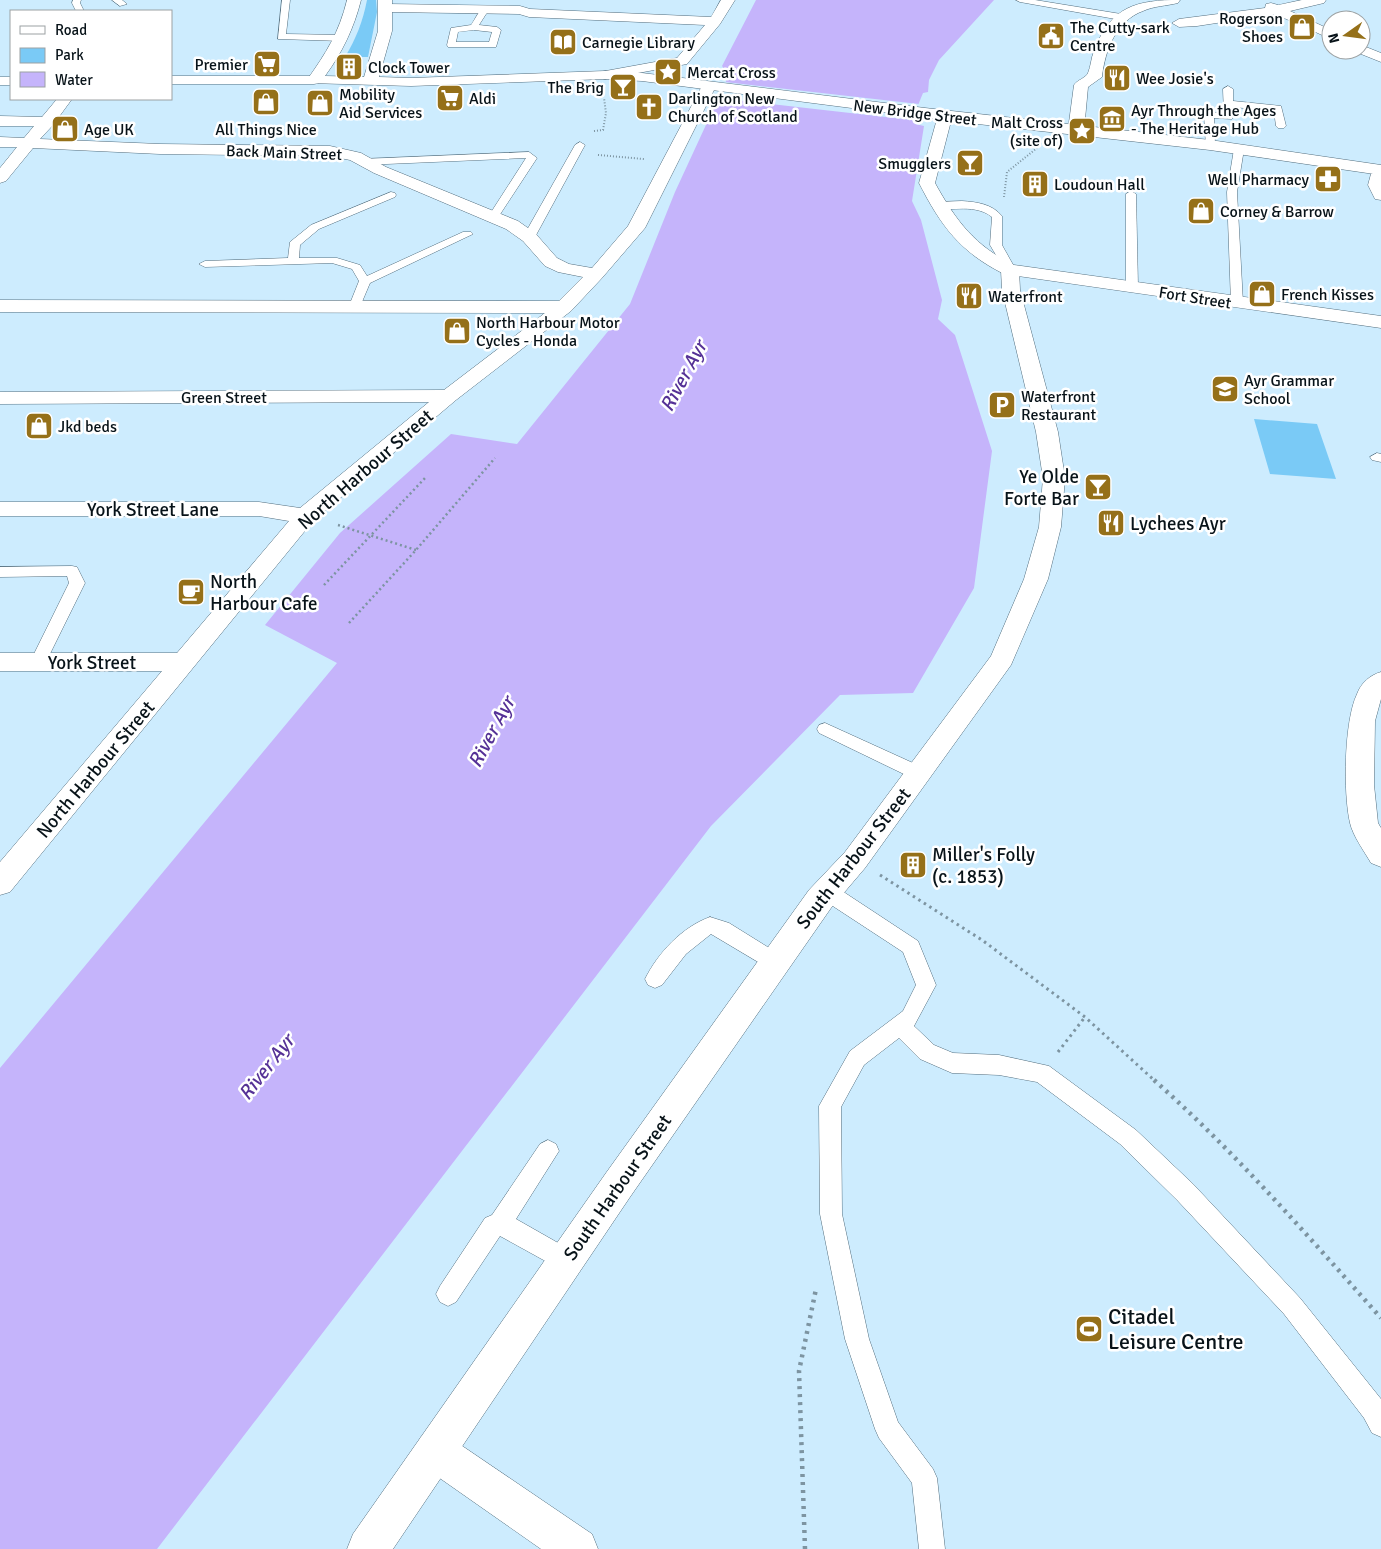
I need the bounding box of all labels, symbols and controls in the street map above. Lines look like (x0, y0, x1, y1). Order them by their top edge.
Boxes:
place label: Rogerson Shoes (1219, 9, 1283, 47)
legend (10, 10, 172, 100)
north arrow (1321, 10, 1371, 60)
shop icon: Rogerson Shoes (1287, 12, 1317, 42)
place label: The Cutty-sark Centre (1070, 18, 1170, 56)
text: Road (55, 21, 87, 39)
public building icon: The Cutty-sark Centre (1036, 21, 1066, 51)
library icon: Carnegie Library (548, 27, 578, 57)
text: N (1324, 31, 1343, 45)
place label: Carnegie Library (582, 33, 696, 53)
text: Park (55, 46, 84, 64)
supermarket icon: Premier (252, 49, 282, 79)
building icon: Clock Tower (334, 52, 364, 82)
place label: Premier (195, 55, 248, 75)
place icon: Mercat Cross (653, 57, 683, 87)
place label: Clock Tower (368, 58, 450, 78)
place label: Mercat Cross (687, 63, 776, 83)
restaurant icon: Wee Josie's (1102, 63, 1132, 93)
place label: Wee Josie's (1136, 69, 1214, 89)
text: Water (55, 71, 93, 89)
bar icon: The Brig (608, 72, 638, 102)
place label: The Brig (547, 78, 604, 98)
supermarket icon: Aldi (435, 83, 465, 113)
place label: Mobility Aid Services (339, 85, 422, 123)
shop icon: All Things Nice (251, 87, 281, 117)
shop icon: Mobility Aid Services (305, 88, 335, 118)
place label: Aldi (469, 89, 496, 109)
place label: Darlington New Church of Scotland (668, 89, 798, 127)
church icon: Darlington New Church of Scotland (634, 92, 664, 122)
street label: New Bridge Street (852, 96, 978, 131)
place label: Ayr Through the Ages - The Heritage Hub (1131, 101, 1276, 139)
museum icon: Ayr Through the Ages - The Heritage Hub (1097, 104, 1127, 134)
place label: Malt Cross (site of) (991, 113, 1063, 151)
shop icon: Age UK (50, 114, 80, 144)
place icon: Malt Cross (site of) (1067, 116, 1097, 146)
place label: Age UK (84, 120, 134, 140)
place label: All Things Nice (215, 120, 317, 140)
street label: Back Main Street (226, 141, 343, 165)
bar icon: Smugglers (955, 148, 985, 178)
place label: Smugglers (878, 154, 951, 174)
pharmacy icon: Well Pharmacy (1313, 164, 1343, 194)
building icon: Loudoun Hall (1020, 169, 1050, 199)
place label: Well Pharmacy (1208, 170, 1310, 190)
place label: Loudoun Hall (1054, 175, 1145, 195)
shop icon: Corney & Barrow (1186, 196, 1216, 226)
place label: Corney & Barrow (1220, 202, 1334, 222)
shop icon: French Kisses (1247, 279, 1277, 309)
restaurant icon: Waterfront (954, 281, 984, 311)
street label: Fort Street (1157, 282, 1233, 314)
place label: French Kisses (1281, 285, 1374, 305)
place label: Waterfront (988, 287, 1063, 307)
place label: North Harbour Motor Cycles - Honda (476, 313, 620, 351)
shop icon: North Harbour Motor Cycles - Honda (442, 316, 472, 346)
water label: River Ayr (654, 334, 714, 416)
place label: Ayr Grammar School (1244, 371, 1334, 409)
school or university icon: Ayr Grammar School (1210, 374, 1240, 404)
place label: Waterfront Restaurant (1021, 387, 1096, 425)
street label: Green Street (181, 388, 267, 408)
parking icon: Waterfront Restaurant (987, 390, 1017, 420)
street label: North Harbour Street (293, 404, 439, 535)
shop icon: Jkd beds (24, 411, 54, 441)
place label: Jkd beds (58, 417, 117, 437)
place label: Ye Olde Forte Bar (1004, 465, 1079, 511)
bar icon: Ye Olde Forte Bar (1083, 472, 1113, 502)
street label: York Street Lane (87, 498, 219, 522)
restaurant icon: Lychees Ayr (1096, 508, 1126, 538)
place label: Lychees Ayr (1130, 512, 1226, 536)
place label: North Harbour Cafe (210, 570, 318, 616)
cafe icon: North Harbour Cafe (176, 577, 206, 607)
street label: York Street (48, 651, 137, 675)
water label: River Ayr (462, 690, 522, 772)
street label: North Harbour Street (31, 696, 160, 843)
street label: South Harbour Street (791, 783, 917, 934)
place label: Miller's Folly (c. 1853) (932, 843, 1035, 889)
building icon: Miller's Folly (c. 1853) (898, 850, 928, 880)
water label: River Ayr (233, 1027, 301, 1105)
street label: South Harbour Street (559, 1110, 677, 1265)
place label: Citadel Leisure Centre (1108, 1303, 1244, 1355)
sports icon: Citadel Leisure Centre (1074, 1314, 1104, 1344)

